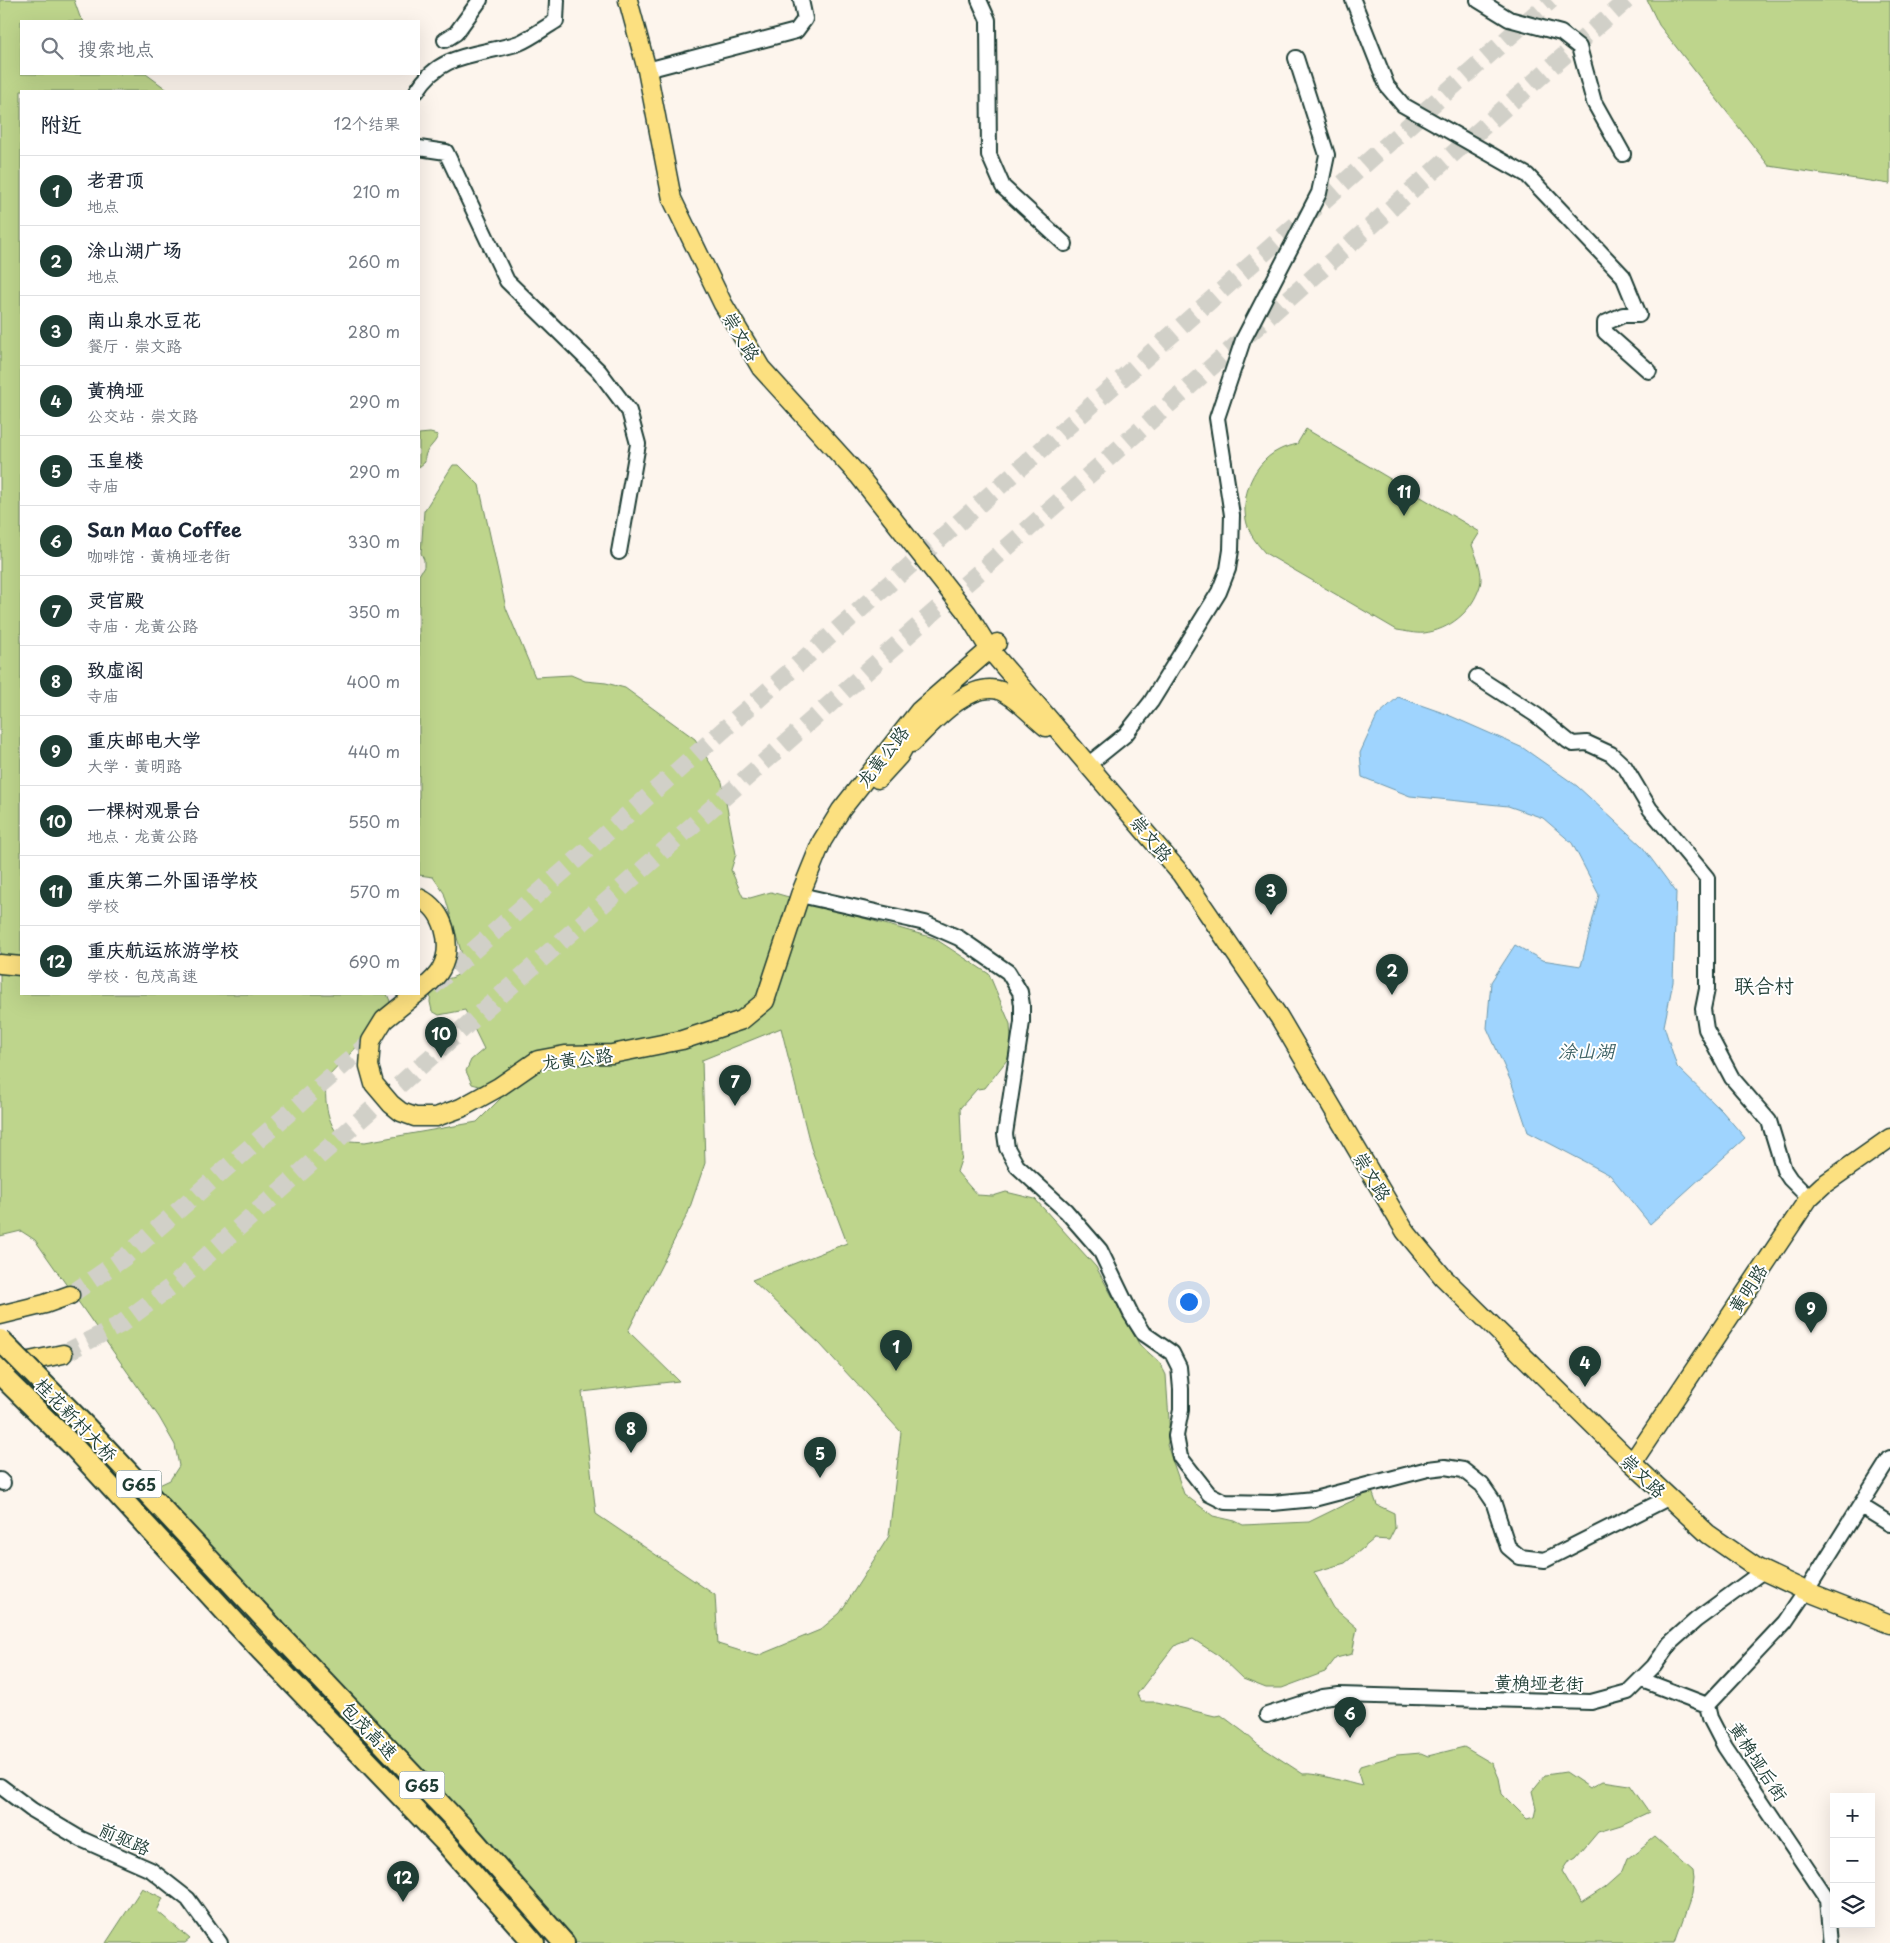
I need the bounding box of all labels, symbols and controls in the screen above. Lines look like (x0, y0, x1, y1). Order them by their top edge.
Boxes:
search box (20, 20, 420, 75)
icon: search (38, 34, 66, 62)
text: 搜索地点 (78, 34, 154, 62)
text: 附近 (40, 107, 82, 139)
text: 12个结果 (333, 111, 400, 135)
text: 老君顶 (87, 165, 144, 193)
text: 1 (52, 179, 60, 203)
text: 210 m (352, 179, 400, 203)
text: 地点 (87, 193, 119, 217)
text: 涂山湖广场 (87, 235, 182, 263)
text: 2 (50, 249, 62, 273)
text: 260 m (348, 249, 400, 273)
text: 地点 (87, 263, 119, 287)
text: 南山泉水豆花 (87, 305, 201, 333)
street label: 崇文路 (717, 306, 767, 366)
text: 3 (51, 319, 61, 343)
text: 280 m (348, 319, 400, 343)
text: 餐厅 · 崇文路 (87, 333, 182, 357)
text: 黄桷垭 (87, 375, 144, 403)
text: 4 (51, 389, 61, 413)
text: 290 m (349, 389, 400, 413)
text: 公交站 · 崇文路 (87, 403, 198, 427)
text: 玉皇楼 (87, 445, 144, 473)
text: 5 (51, 459, 61, 483)
text: 290 m (349, 459, 400, 483)
text: 寺庙 (87, 473, 119, 497)
pin: 11 (1388, 475, 1420, 516)
text: San Mao Coffee (87, 515, 242, 543)
text: 6 (50, 529, 62, 553)
text: 330 m (347, 529, 400, 553)
text: 咖啡馆 · 黄桷垭老街 (87, 543, 230, 567)
text: 灵官殿 (87, 585, 144, 613)
text: 7 (51, 599, 61, 623)
text: 350 m (348, 599, 400, 623)
text: 寺庙 · 龙黄公路 (87, 613, 198, 637)
text: 致虚阁 (87, 655, 144, 683)
text: 8 (51, 669, 61, 693)
text: 400 m (347, 669, 400, 693)
text: 寺庙 (87, 683, 119, 707)
street label: 龙黄公路 (849, 719, 915, 793)
text: 重庆邮电大学 (87, 725, 201, 753)
text: 9 (51, 739, 61, 763)
text: 440 m (348, 739, 400, 763)
text: 大学 · 黄明路 (87, 753, 182, 777)
text: 一棵树观景台 (87, 795, 201, 823)
text: 10 (46, 809, 66, 833)
text: 550 m (348, 809, 400, 833)
street label: 崇文路 (1124, 809, 1180, 867)
text: 地点 · 龙黄公路 (87, 823, 198, 847)
text: 重庆第二外国语学校 (87, 865, 258, 893)
pin: 3 (1255, 874, 1287, 915)
text: 11 (49, 879, 63, 903)
text: 570 m (349, 879, 400, 903)
text: 学校 (87, 893, 119, 917)
text: 重庆航运旅游学校 (87, 935, 239, 963)
text: 12 (47, 949, 65, 973)
text: 690 m (349, 949, 400, 973)
pin: 2 (1376, 954, 1408, 995)
text: 学校 · 包茂高速 (87, 963, 198, 987)
district label: 联合村 (1734, 970, 1794, 1000)
pin: 10 (425, 1017, 457, 1058)
water label: 涂山湖 (1557, 1036, 1616, 1064)
street label: 龙黄公路 (540, 1040, 614, 1076)
pin: 7 (719, 1065, 751, 1106)
street label: 崇文路 (1348, 1146, 1398, 1206)
street label: 黄明路 (1721, 1258, 1773, 1318)
your location (1176, 1289, 1202, 1315)
pin: 9 (1795, 1292, 1827, 1333)
pin: 1 (880, 1330, 912, 1371)
pin: 4 (1569, 1346, 1601, 1387)
street label: 桂花新村大桥 (30, 1371, 124, 1467)
pin: 8 (615, 1412, 647, 1453)
pin: 5 (804, 1437, 836, 1478)
street label: 崇文路 (1615, 1447, 1673, 1503)
road number: G65 (116, 1470, 162, 1498)
street label: 黄桷垭老街 (1494, 1668, 1584, 1696)
street label: 包茂高速 (335, 1695, 405, 1765)
pin: 6 (1334, 1697, 1366, 1738)
street label: 黄桷垭后街 (1723, 1716, 1795, 1806)
road number: G65 (400, 1772, 444, 1798)
map controls (1830, 1793, 1875, 1928)
button: + (1830, 1793, 1875, 1838)
street label: 前驱路 (95, 1815, 155, 1861)
button: − (1830, 1838, 1875, 1883)
pin: 12 (387, 1861, 419, 1902)
button: layers (1830, 1883, 1875, 1928)

